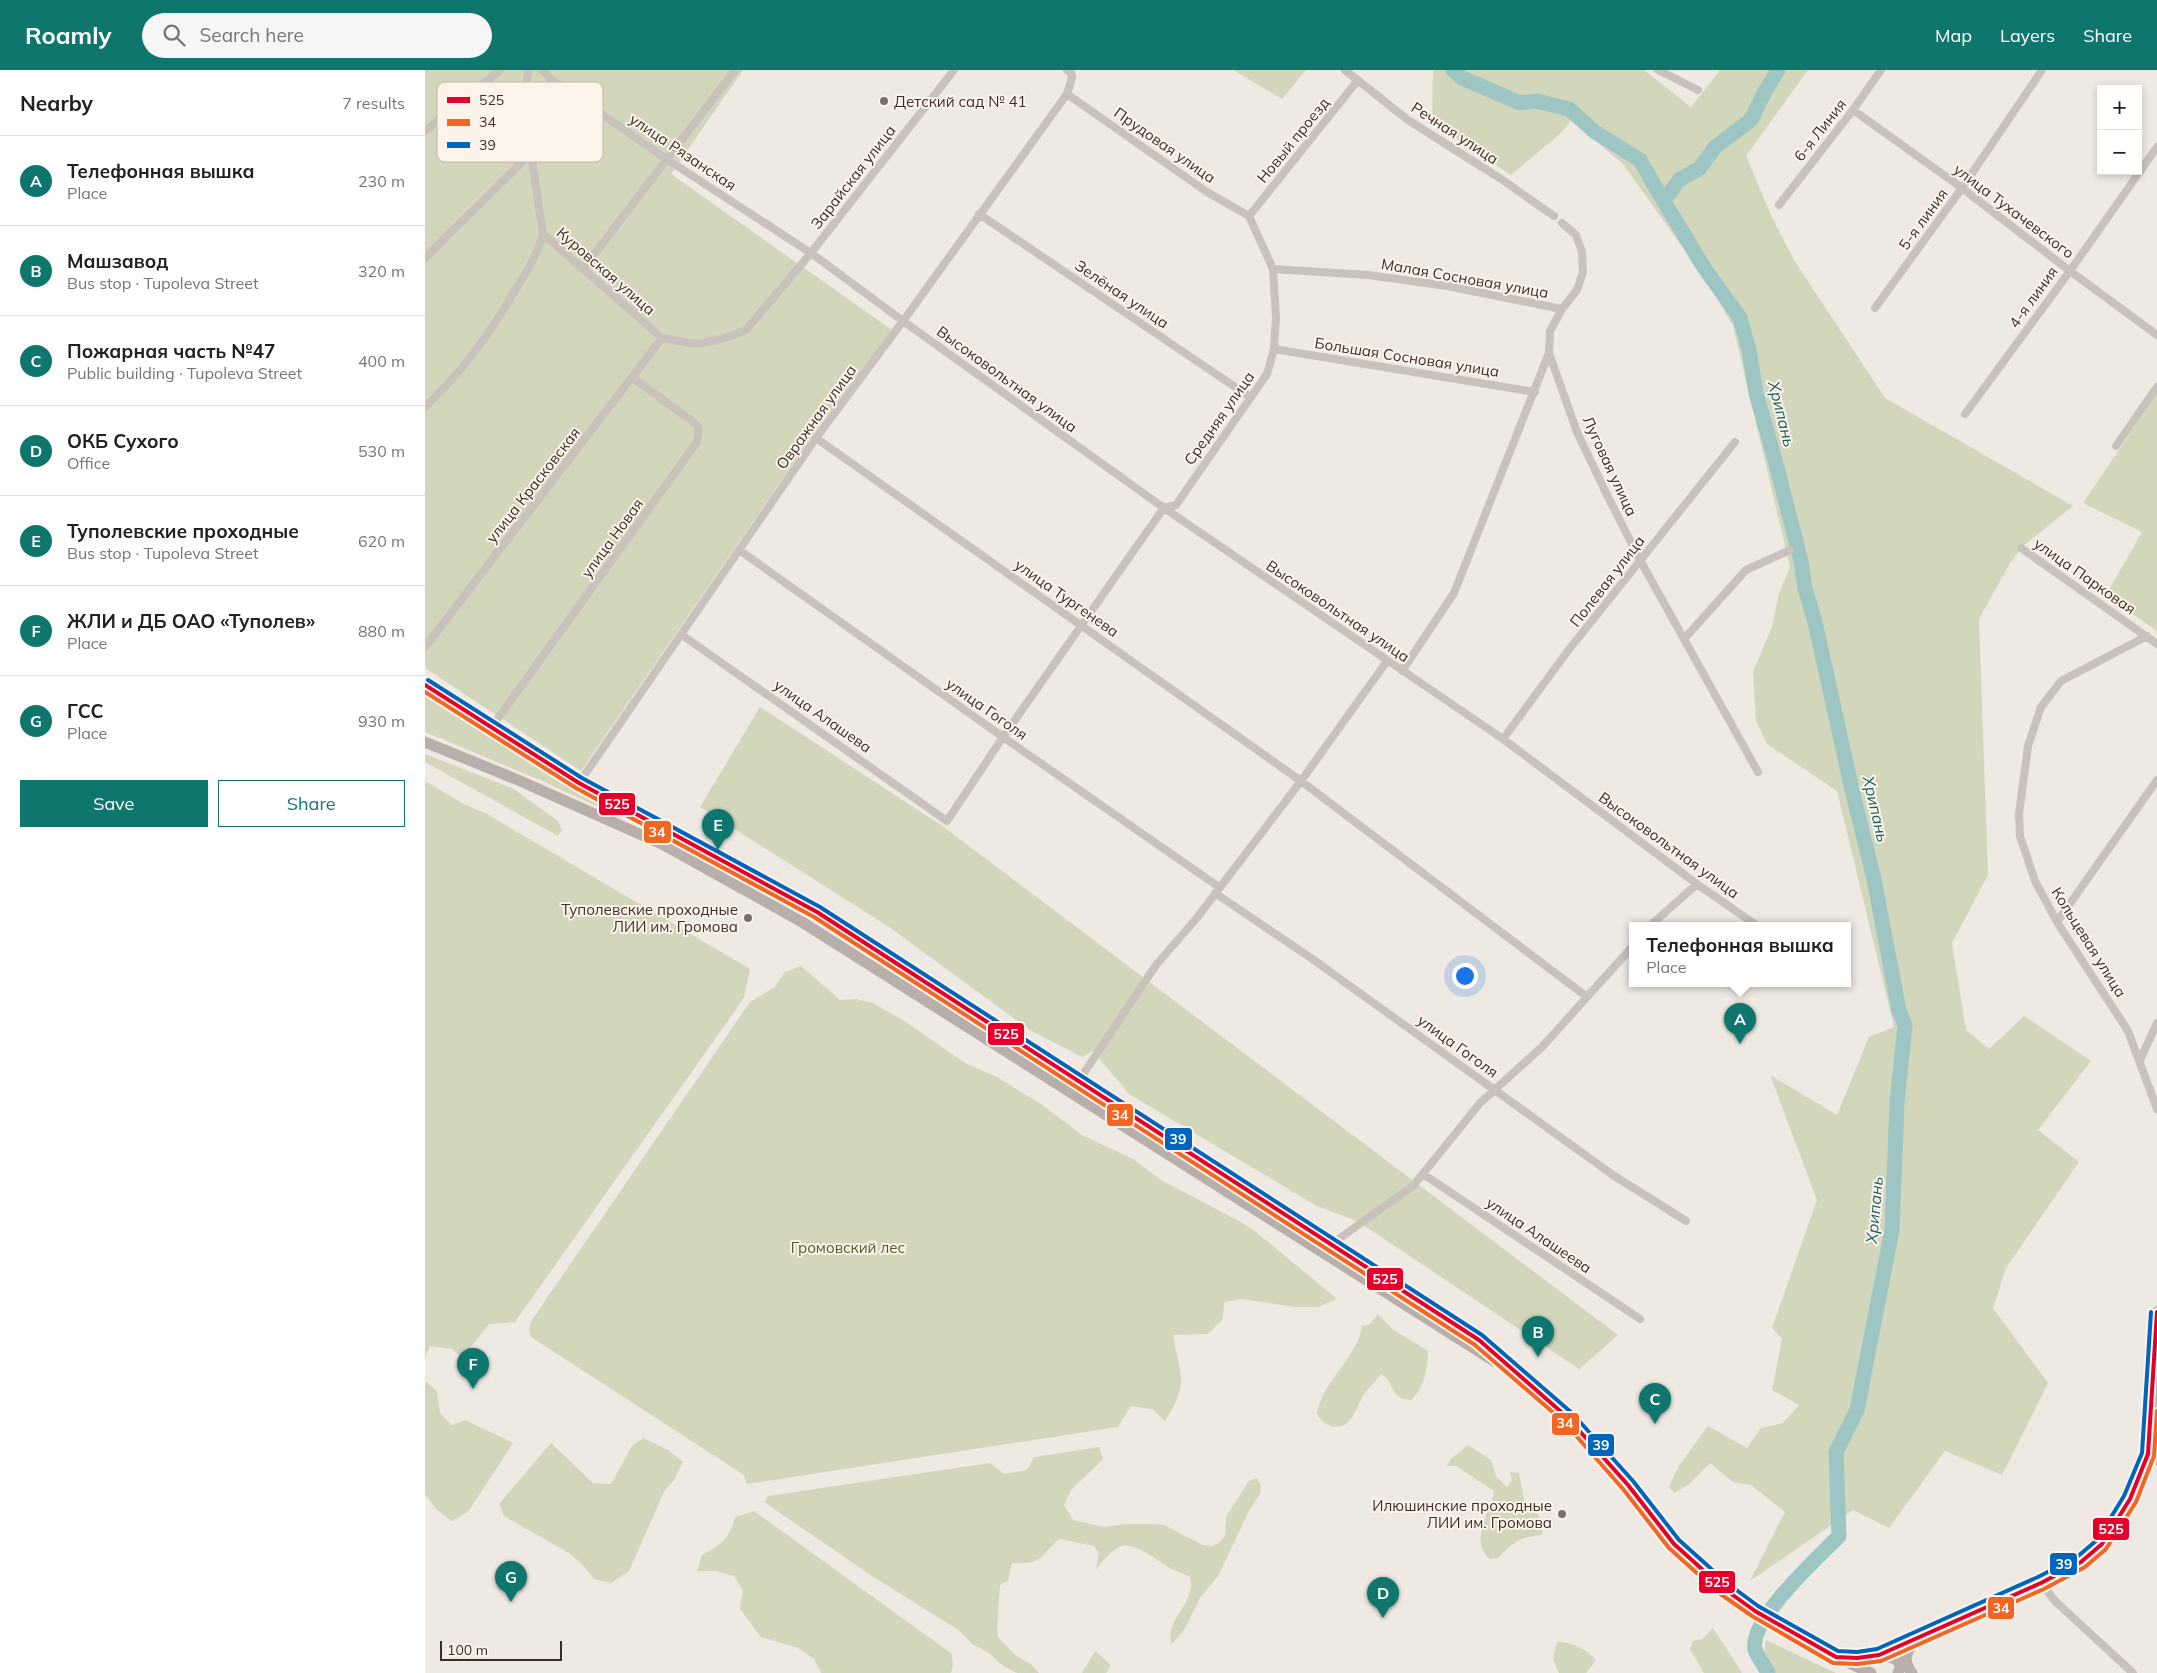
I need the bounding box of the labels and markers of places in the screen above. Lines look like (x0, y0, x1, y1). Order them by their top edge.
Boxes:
place label: Детский сад № 41 (894, 92, 1027, 111)
marker: Детский сад № 41 (878, 95, 890, 107)
pin: E (702, 809, 734, 850)
place label: Туполевские проходные ЛИИ им. Громова (561, 900, 738, 936)
marker: Туполевские проходные ЛИИ им. Громова (742, 912, 754, 924)
pin: A (1724, 1003, 1756, 1044)
pin: B (1522, 1316, 1554, 1357)
pin: F (457, 1348, 489, 1389)
pin: C (1639, 1383, 1671, 1424)
place label: Илюшинские проходные ЛИИ им. Громова (1372, 1496, 1552, 1532)
marker: Илюшинские проходные ЛИИ им. Громова (1556, 1508, 1568, 1520)
pin: G (495, 1561, 527, 1602)
pin: D (1367, 1577, 1399, 1618)

